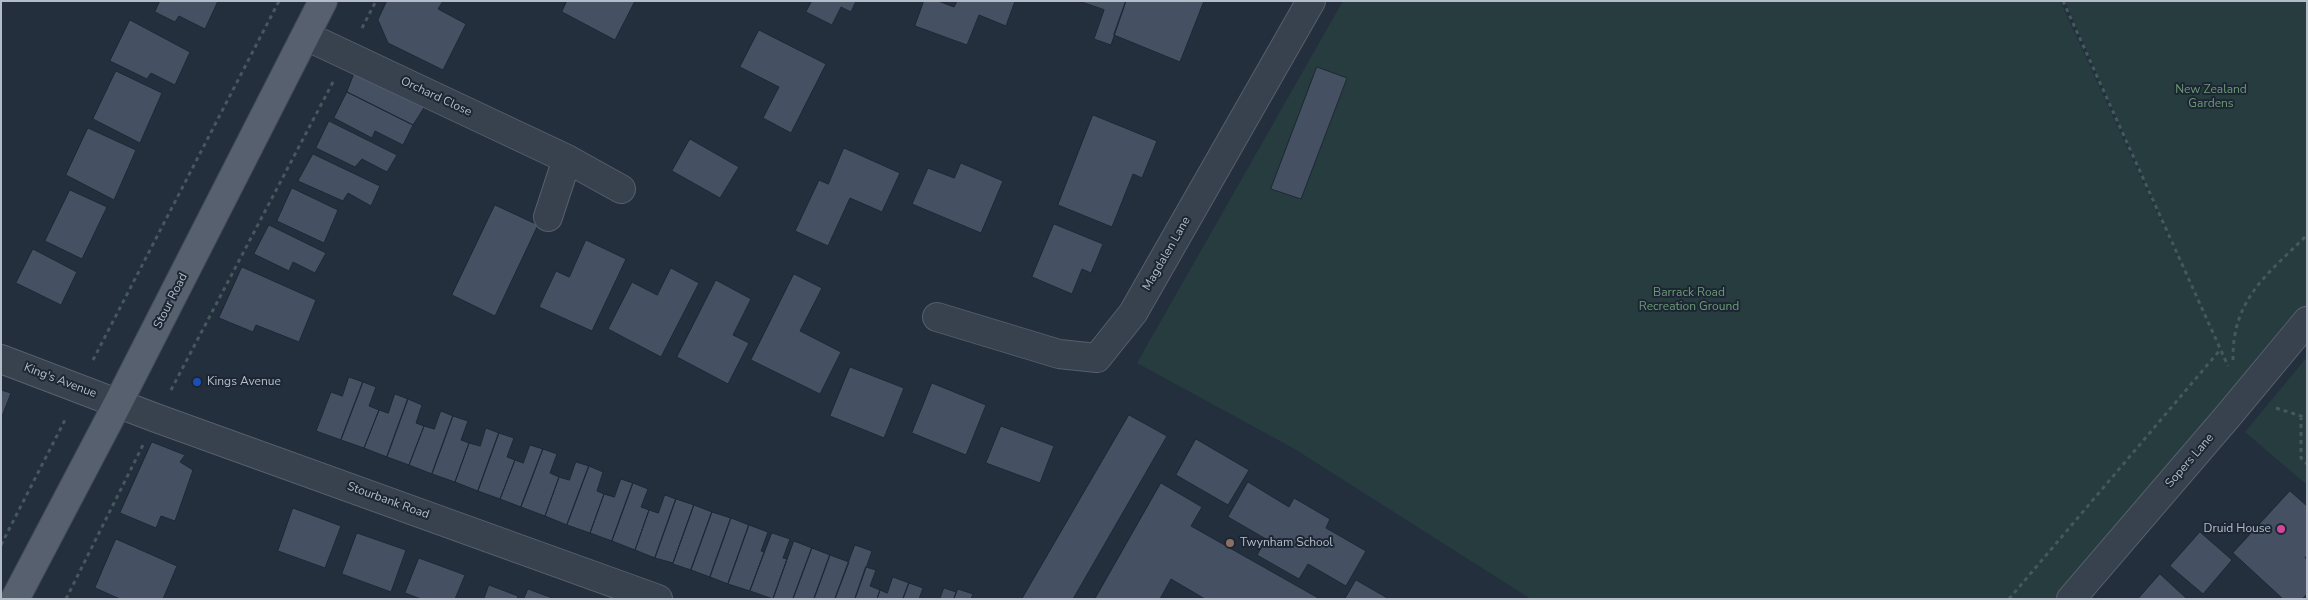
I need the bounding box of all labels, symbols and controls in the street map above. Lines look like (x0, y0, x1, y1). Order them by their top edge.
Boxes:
street label: Orchard Close (398, 74, 474, 120)
park label: New Zealand Gardens (2175, 83, 2247, 111)
street label: Magdalen Lane (1140, 215, 1194, 293)
street label: Stour Road (151, 271, 191, 331)
park label: Barrack Road Recreation Ground (1639, 286, 1739, 314)
street label: King's Avenue (22, 361, 98, 401)
place label: Kings Avenue (207, 375, 281, 389)
marker: Kings Avenue (191, 376, 203, 388)
street label: Sopers Lane (2163, 431, 2217, 491)
street label: Stourbank Road (345, 479, 431, 523)
place label: Druid House (2204, 522, 2271, 536)
marker: Druid House (2275, 523, 2287, 535)
place label: Twynham School (1240, 536, 1333, 550)
marker: Twynham School (1224, 537, 1236, 549)

